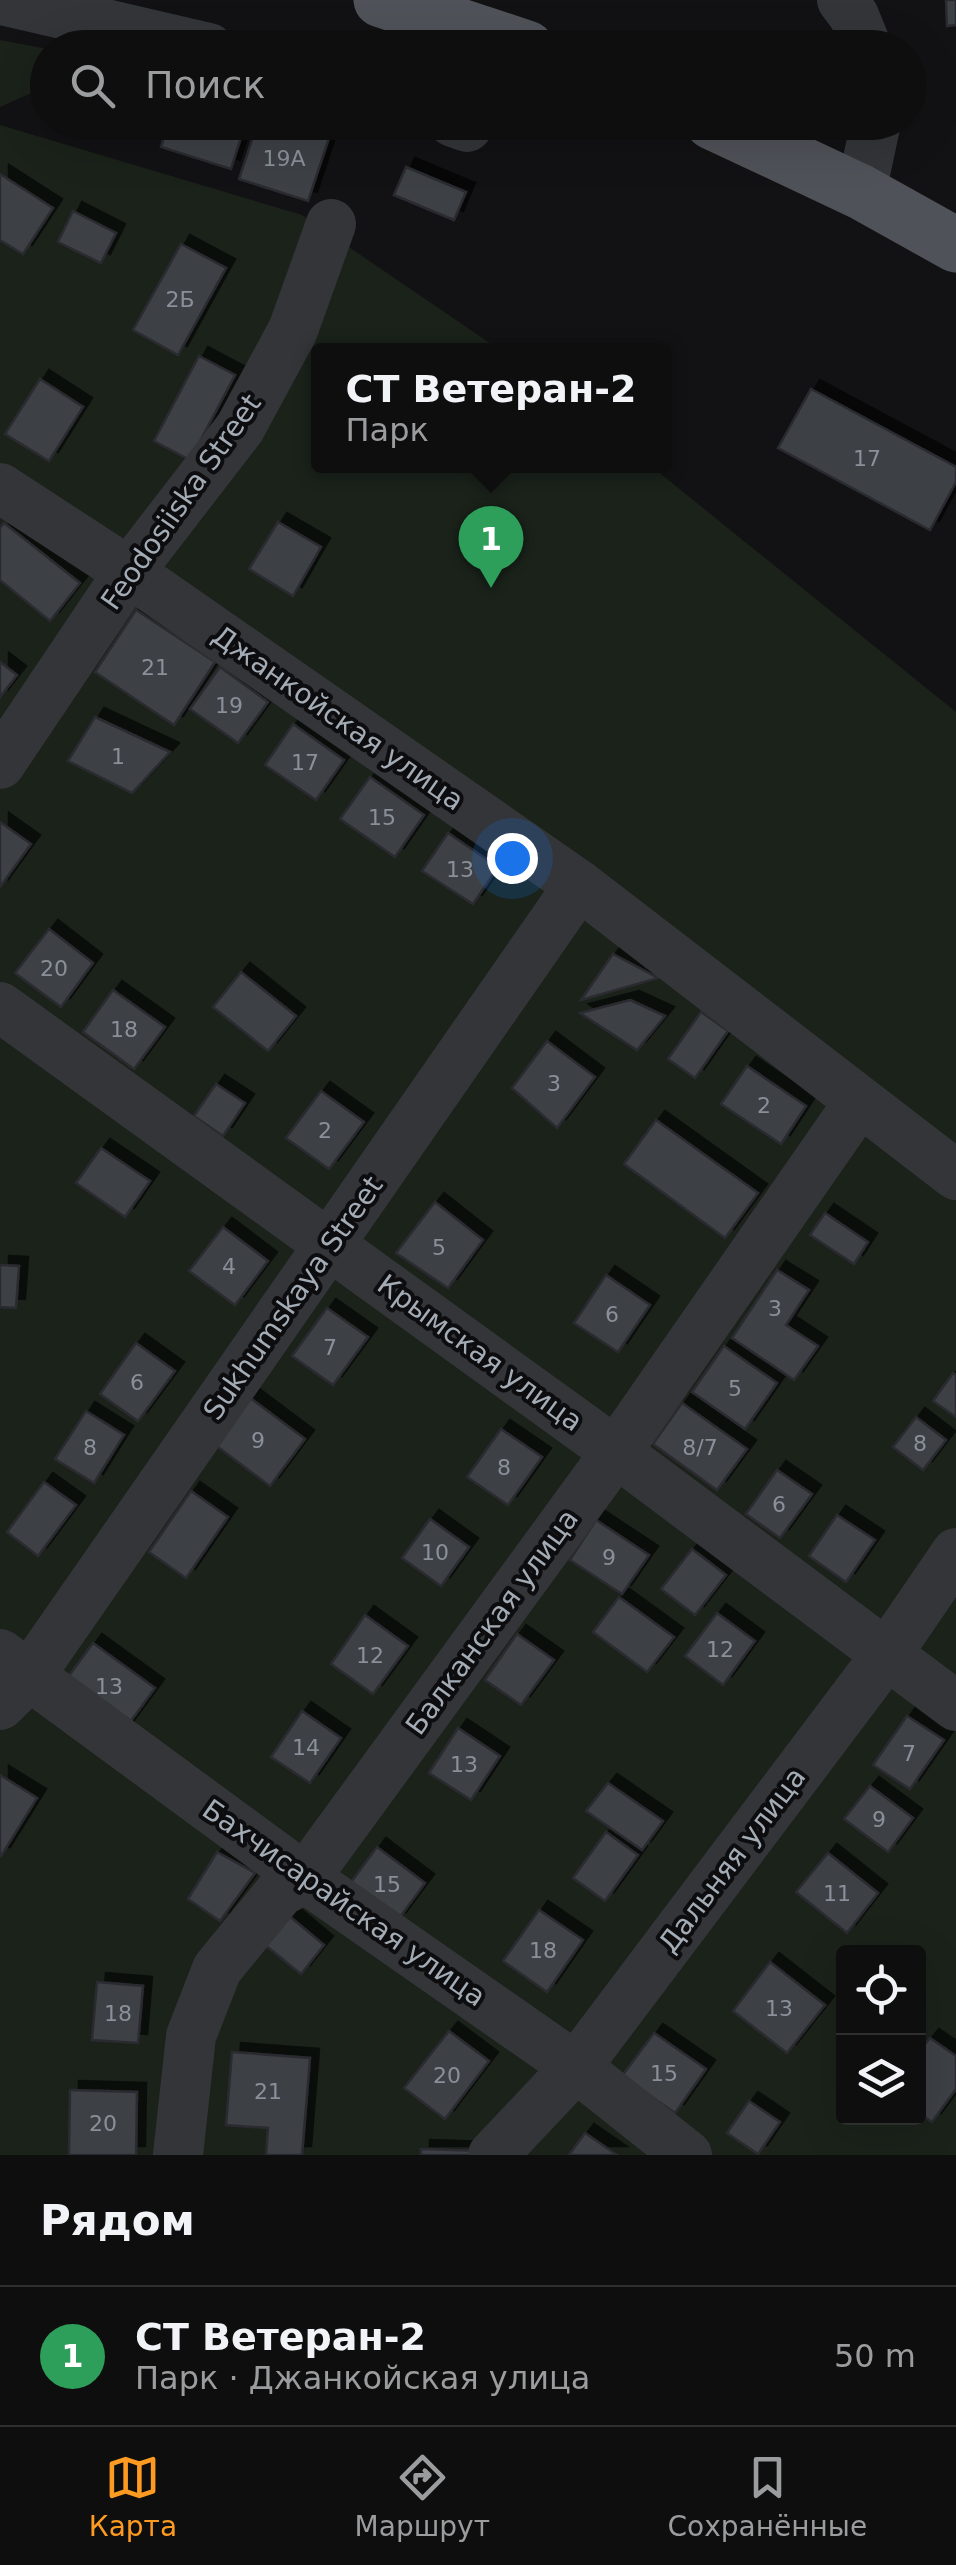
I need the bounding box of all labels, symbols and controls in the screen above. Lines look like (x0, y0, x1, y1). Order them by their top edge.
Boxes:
search box (30, 30, 926, 140)
icon: search (65, 58, 120, 113)
text: Поиск (145, 63, 265, 107)
house number: 19А (262, 146, 306, 171)
house number: 2Б (165, 287, 195, 312)
popup (311, 343, 671, 473)
text: СТ Ветеран-2 (346, 367, 636, 411)
street label: Feodosiiska Street (94, 388, 268, 616)
text: Парк (346, 411, 429, 449)
house number: 17 (853, 446, 881, 471)
pin: 1 (458, 506, 524, 588)
street label: Джанкойская улица (206, 619, 470, 817)
house number: 21 (141, 655, 169, 680)
house number: 19 (215, 693, 243, 718)
house number: 1 (111, 744, 125, 769)
house number: 17 (291, 750, 319, 775)
house number: 15 (368, 805, 396, 830)
your location (487, 833, 538, 884)
house number: 13 (446, 857, 474, 882)
house number: 20 (40, 956, 68, 981)
house number: 18 (110, 1017, 138, 1042)
house number: 3 (547, 1071, 561, 1096)
house number: 2 (757, 1093, 771, 1118)
house number: 2 (318, 1118, 332, 1143)
street label: Sukhumskaya Street (196, 1170, 390, 1426)
house number: 5 (432, 1235, 446, 1260)
house number: 4 (222, 1254, 236, 1279)
street label: Крымская улица (371, 1268, 589, 1438)
house number: 3 (768, 1296, 782, 1321)
house number: 6 (605, 1302, 619, 1327)
house number: 7 (323, 1335, 337, 1360)
house number: 6 (130, 1370, 144, 1395)
house number: 5 (728, 1376, 742, 1401)
house number: 9 (251, 1428, 265, 1453)
house number: 8 (913, 1431, 927, 1456)
house number: 8 (83, 1435, 97, 1460)
house number: 8/7 (682, 1435, 718, 1460)
house number: 8 (497, 1455, 511, 1480)
house number: 6 (772, 1492, 786, 1517)
street label: Балканская улица (399, 1503, 585, 1741)
house number: 10 (421, 1540, 449, 1565)
house number: 9 (602, 1545, 616, 1570)
house number: 12 (706, 1637, 734, 1662)
house number: 12 (356, 1643, 384, 1668)
house number: 13 (95, 1674, 123, 1699)
house number: 14 (292, 1735, 320, 1760)
house number: 7 (902, 1741, 916, 1766)
house number: 13 (450, 1752, 478, 1777)
street label: Дальняя улица (652, 1761, 812, 1959)
street label: Бахчисарайская улица (196, 1793, 492, 2013)
house number: 9 (872, 1807, 886, 1832)
house number: 15 (373, 1872, 401, 1897)
house number: 11 (823, 1881, 851, 1906)
house number: 18 (529, 1938, 557, 1963)
map controls (836, 1945, 926, 2125)
button: locate (836, 1945, 926, 2035)
house number: 13 (765, 1996, 793, 2021)
house number: 18 (104, 2001, 132, 2026)
button: layers (836, 2035, 926, 2125)
house number: 15 (650, 2061, 678, 2086)
house number: 20 (433, 2063, 461, 2088)
house number: 21 (254, 2079, 282, 2104)
house number: 20 (89, 2111, 117, 2136)
text: Рядом (40, 2196, 195, 2245)
text: СТ Ветеран-2 (135, 2315, 426, 2359)
text: 1 (61, 2337, 84, 2375)
text: 50 m (834, 2337, 916, 2375)
text: Парк · Джанкойская улица (135, 2359, 590, 2397)
tab: Карта (89, 2450, 177, 2543)
tab: Маршрут (355, 2450, 490, 2543)
tab: Сохранённые (668, 2450, 867, 2543)

